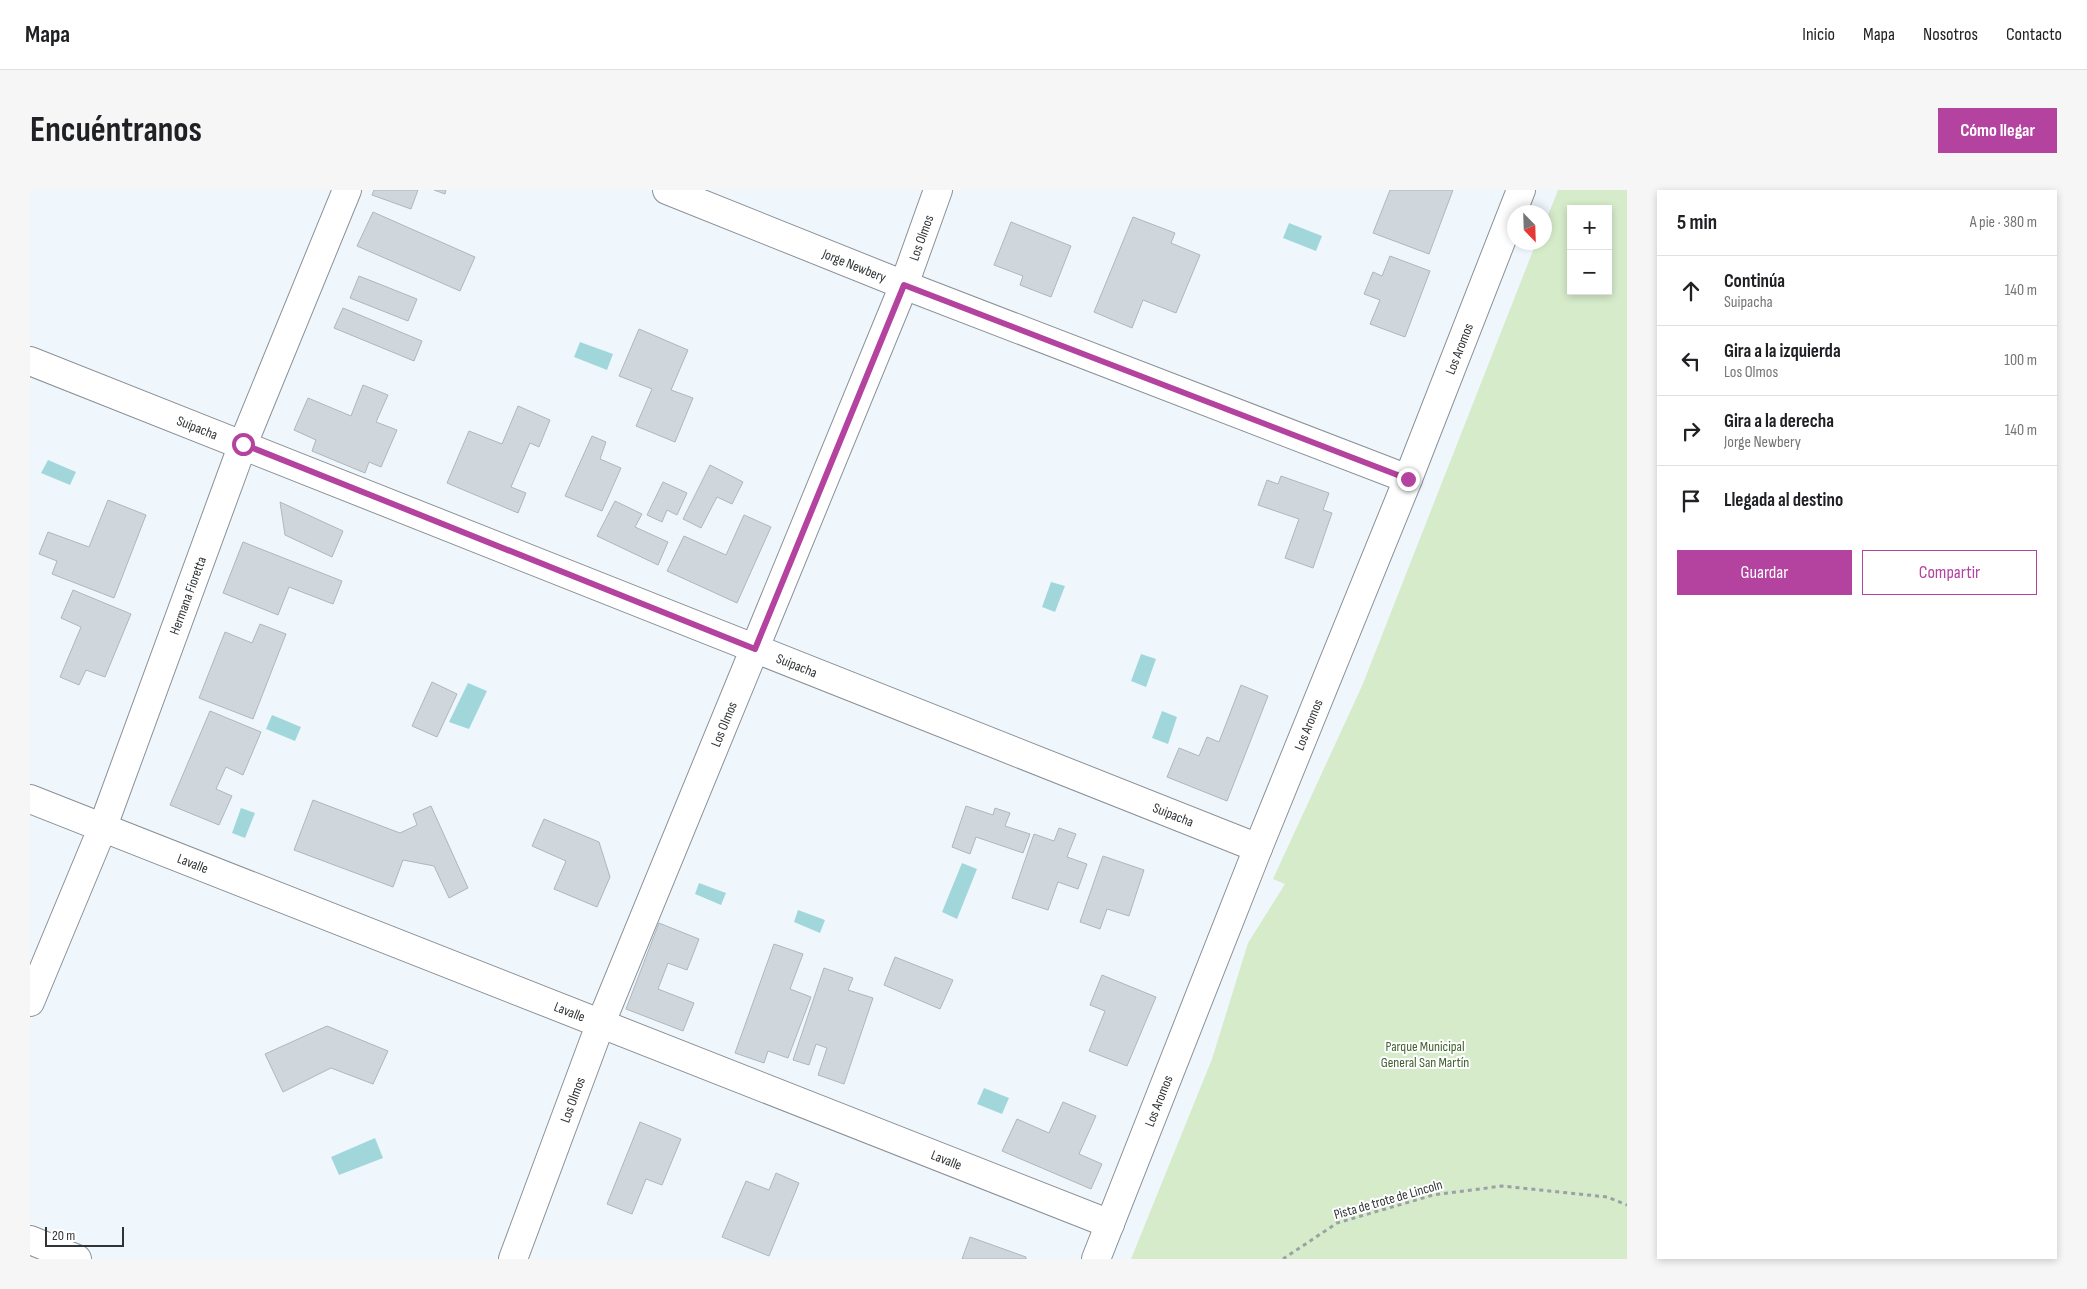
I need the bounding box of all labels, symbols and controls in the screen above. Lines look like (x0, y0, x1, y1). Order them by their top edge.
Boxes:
text: Mapa (25, 20, 70, 49)
text: Inicio (1802, 24, 1835, 45)
text: Mapa (1863, 24, 1895, 45)
text: Nosotros (1923, 24, 1978, 45)
text: Contacto (2006, 24, 2062, 45)
button: Cómo llegar (1938, 108, 2057, 153)
text: Encuéntranos (30, 109, 202, 152)
north arrow (1507, 205, 1552, 250)
map controls (1567, 205, 1612, 295)
button: + (1567, 205, 1612, 250)
text: 5 min (1677, 210, 1717, 235)
street label: Los Olmos (905, 213, 937, 263)
text: A pie · 380 m (1970, 213, 2037, 232)
street label: Jorge Newbery (819, 245, 889, 286)
button: − (1567, 250, 1612, 295)
text: Continúa (1724, 270, 1785, 293)
icon: ahead (1677, 277, 1705, 305)
text: 140 m (2005, 281, 2037, 300)
text: Suipacha (1724, 293, 1773, 312)
street label: Los Aromos (1442, 321, 1477, 377)
text: Gira a la izquierda (1724, 340, 1841, 363)
icon: left (1677, 347, 1705, 375)
text: 100 m (2004, 351, 2037, 370)
text: Los Olmos (1724, 363, 1778, 382)
text: Gira a la derecha (1724, 410, 1834, 433)
street label: Suipacha (174, 412, 220, 444)
icon: right (1677, 417, 1705, 445)
text: 140 m (2005, 421, 2037, 440)
route start (232, 433, 255, 456)
text: Jorge Newbery (1724, 433, 1801, 452)
route end (1397, 468, 1420, 491)
icon: arrive (1677, 487, 1705, 515)
text: Llegada al destino (1724, 489, 1843, 512)
button: Guardar (1677, 550, 1852, 595)
button: Compartir (1862, 550, 2037, 595)
street label: Hermana Fioretta (166, 554, 210, 637)
street label: Suipacha (774, 650, 820, 681)
street label: Los Aromos (1291, 697, 1327, 753)
street label: Los Olmos (707, 699, 741, 749)
street label: Suipacha (1150, 799, 1196, 831)
street label: Lavalle (175, 850, 211, 877)
street label: Lavalle (552, 998, 588, 1026)
park label: Parque Municipal General San Martín (1381, 1038, 1469, 1071)
street label: Los Aromos (1141, 1073, 1177, 1129)
street label: Los Olmos (556, 1075, 589, 1125)
street label: Lavalle (928, 1146, 964, 1174)
street label: Pista de trote de Lincoln (1332, 1176, 1444, 1223)
scale bar (45, 1224, 124, 1247)
text: 20 m (52, 1227, 75, 1244)

